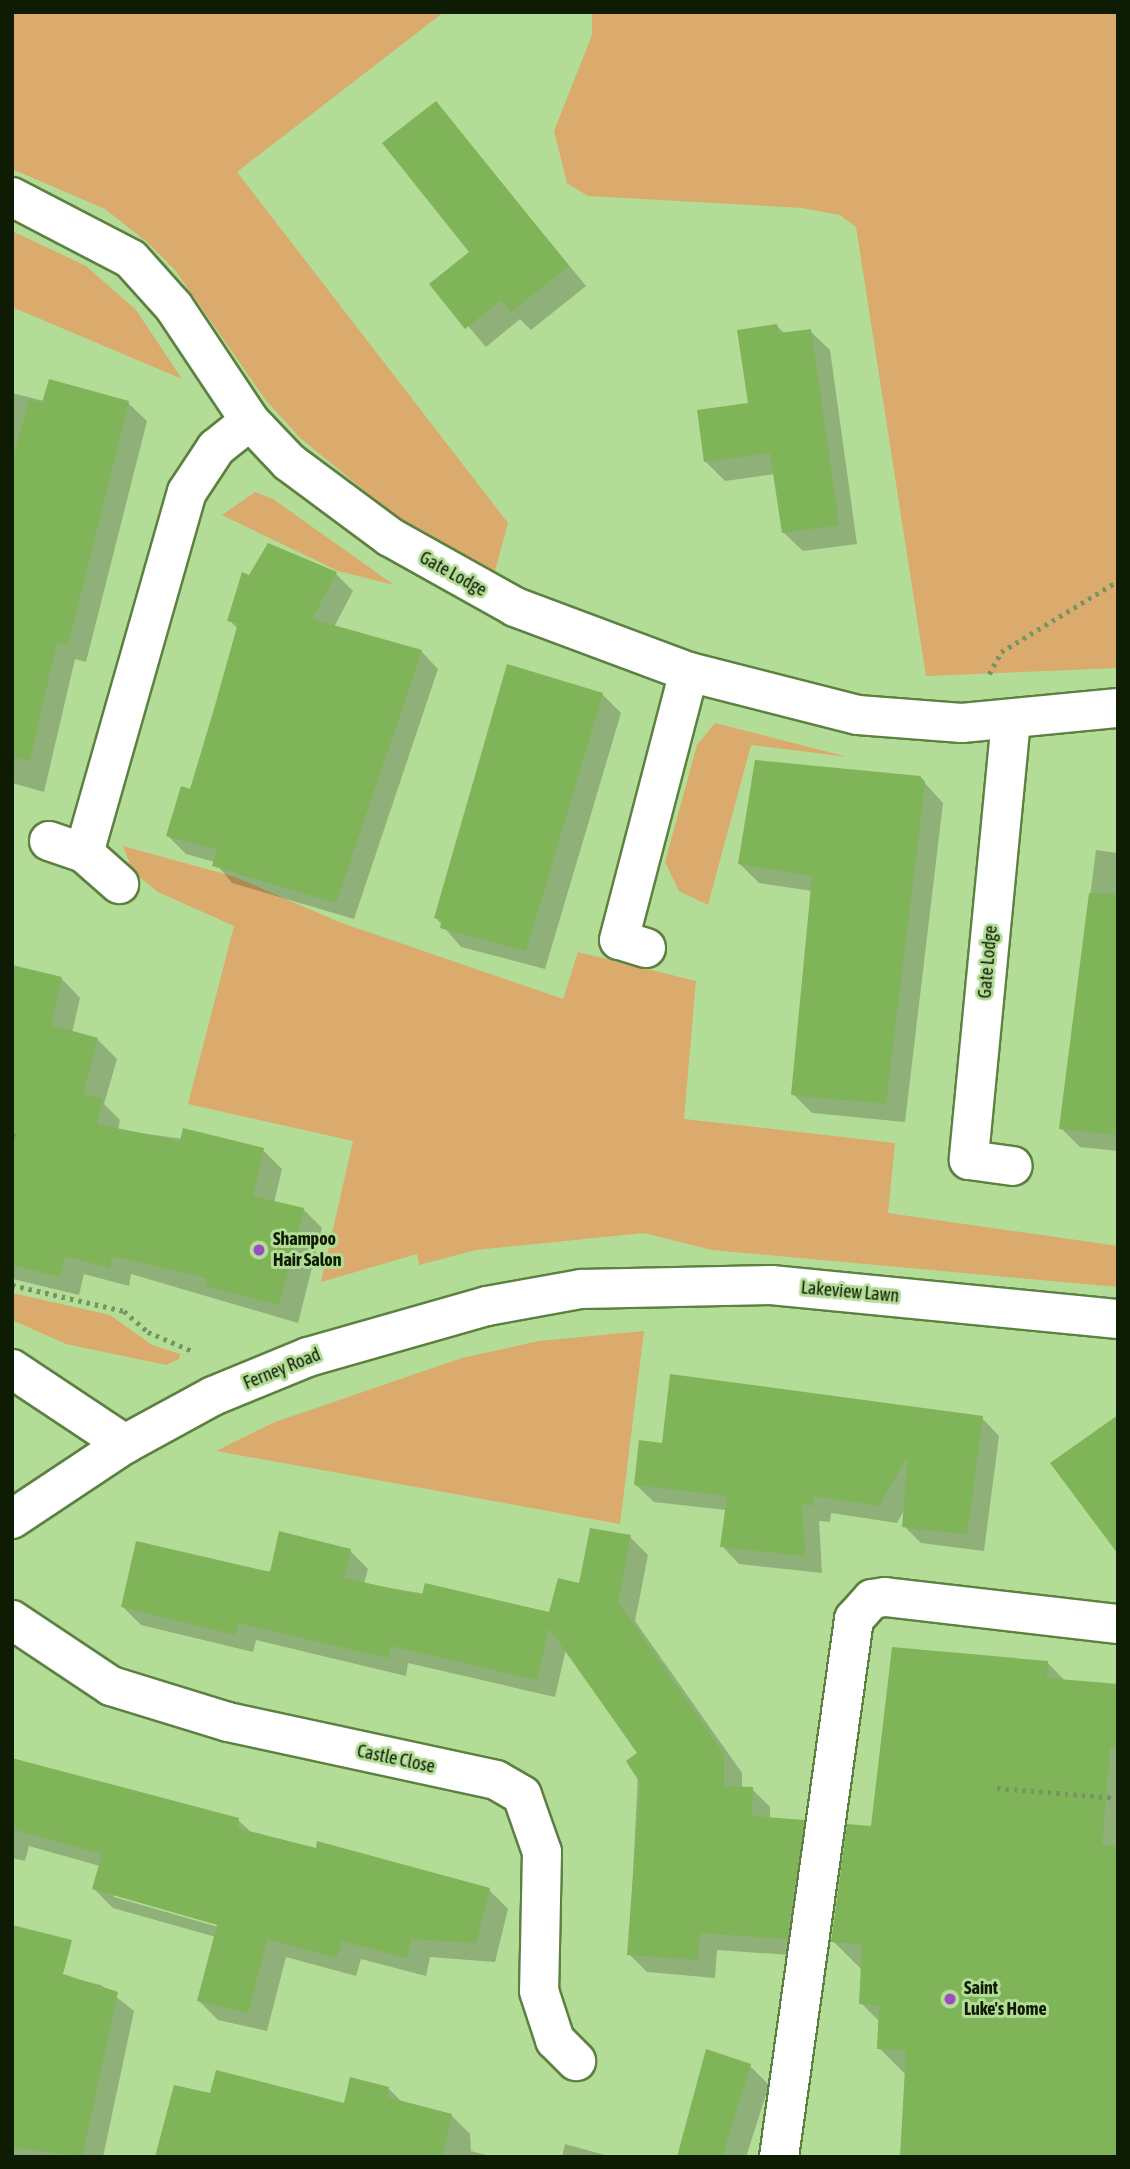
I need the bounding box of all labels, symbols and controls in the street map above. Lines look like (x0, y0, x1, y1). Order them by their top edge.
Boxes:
street label: Gate Lodge (416, 547, 490, 601)
street label: Gate Lodge (974, 925, 1002, 999)
place label: Shampoo Hair Salon (273, 1229, 341, 1272)
marker: Shampoo Hair Salon (251, 1242, 267, 1258)
street label: Lakeview Lawn (800, 1277, 900, 1307)
street label: Ferney Road (240, 1344, 324, 1394)
street label: Castle Close (355, 1740, 437, 1778)
place label: Saint Luke's Home (964, 1978, 1047, 2021)
marker: Saint Luke's Home (942, 1991, 958, 2007)

